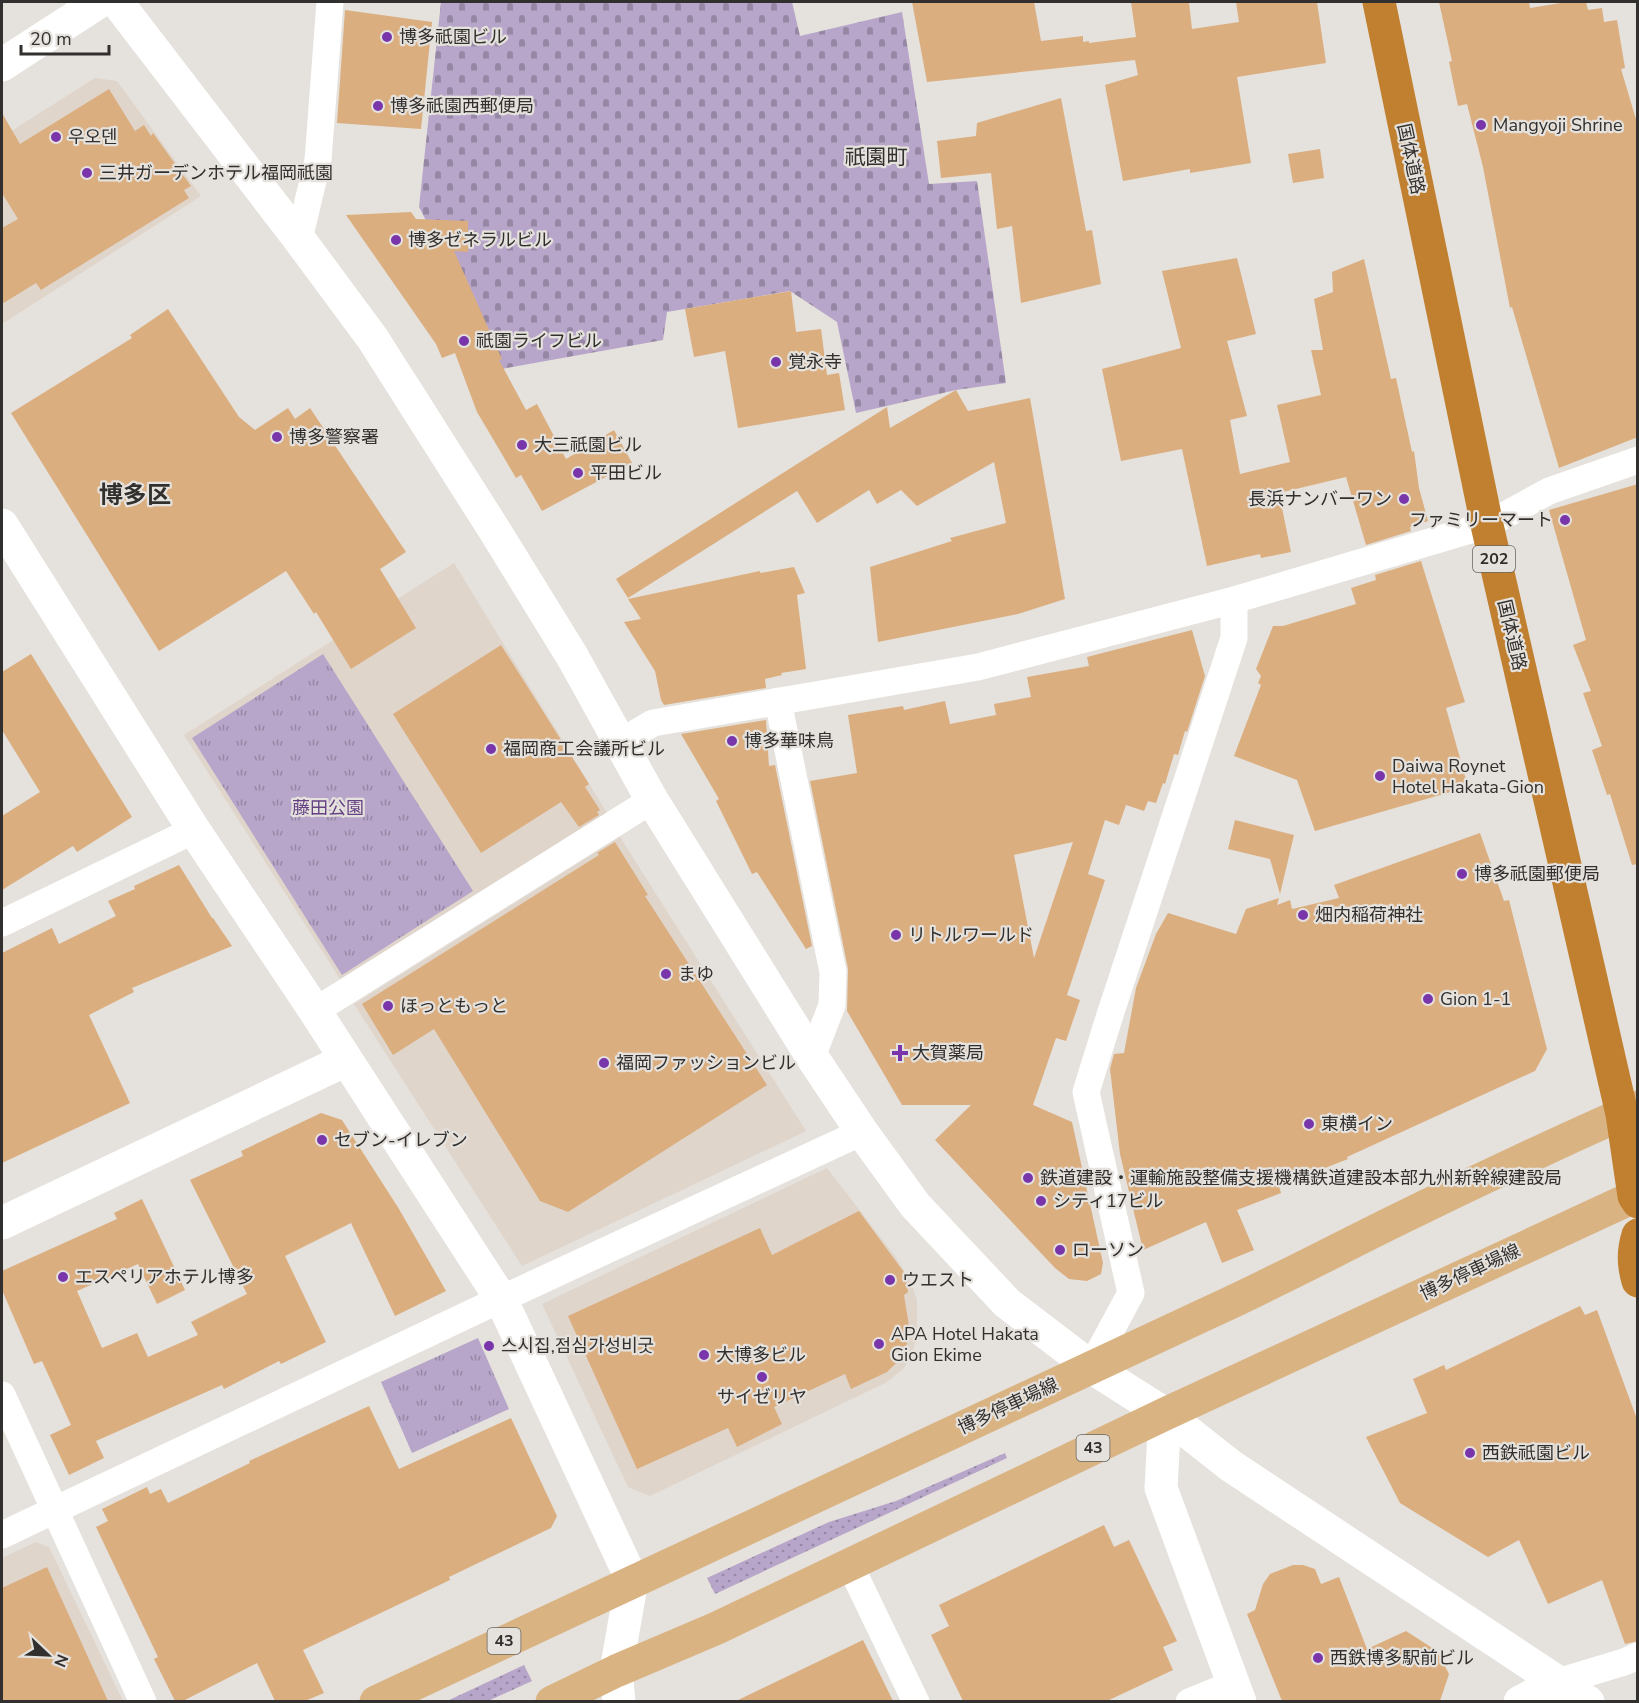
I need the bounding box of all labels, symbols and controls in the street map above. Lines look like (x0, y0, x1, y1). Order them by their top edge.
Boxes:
scale bar (21, 18, 110, 56)
place label: 博多祇園ビル (399, 25, 507, 49)
text: 20 m (30, 27, 72, 51)
marker: 博多祇園ビル (380, 30, 394, 44)
place label: 博多祇園西郵便局 (390, 94, 534, 118)
marker: 博多祇園西郵便局 (371, 99, 385, 113)
place label: Mangyoji Shrine (1493, 113, 1623, 137)
marker: Mangyoji Shrine (1474, 118, 1488, 132)
street label: 国体道路 (1392, 121, 1430, 197)
place label: 우오덴 (68, 125, 118, 149)
marker: 우오덴 (49, 130, 63, 144)
district label: 祇園町 (845, 143, 908, 171)
place label: 三井ガーデンホテル福岡祇園 (99, 161, 333, 185)
marker: 三井ガーデンホテル福岡祇園 (80, 166, 94, 180)
place label: 博多ゼネラルビル (408, 228, 552, 252)
marker: 博多ゼネラルビル (389, 233, 403, 247)
place label: 祇園ライフビル (476, 329, 602, 353)
marker: 祇園ライフビル (457, 334, 471, 348)
place label: 覚永寺 (788, 350, 842, 374)
marker: 覚永寺 (769, 355, 783, 369)
place label: 博多警察署 (289, 425, 379, 449)
marker: 博多警察署 (270, 430, 284, 444)
place label: 大三祇園ビル (534, 433, 642, 457)
marker: 大三祇園ビル (515, 438, 529, 452)
place label: 平田ビル (590, 461, 662, 485)
marker: 平田ビル (571, 466, 585, 480)
district label: 博多区 (99, 479, 171, 511)
place label: 長浜ナンバーワン (1248, 487, 1392, 511)
marker: 長浜ナンバーワン (1397, 492, 1411, 506)
place label: ファミリーマート (1409, 508, 1553, 532)
marker: ファミリーマート (1558, 513, 1572, 527)
road number: 202 (1473, 546, 1515, 572)
street label: 国体道路 (1492, 597, 1532, 673)
place label: 博多華味鳥 (744, 729, 834, 753)
marker: 博多華味鳥 (725, 734, 739, 748)
place label: 福岡商工会議所ビル (503, 737, 665, 761)
marker: 福岡商工会議所ビル (484, 742, 498, 756)
place label: Daiwa Roynet Hotel Hakata-Gion (1392, 754, 1544, 799)
marker: Daiwa Roynet Hotel Hakata-Gion (1373, 769, 1387, 783)
park label: 藤田公園 (292, 796, 364, 820)
place label: 博多祇園郵便局 (1474, 862, 1600, 886)
marker: 博多祇園郵便局 (1455, 867, 1469, 881)
place label: 畑内稲荷神社 (1315, 903, 1423, 927)
marker: 畑内稲荷神社 (1296, 908, 1310, 922)
place label: リトルワールド (908, 923, 1034, 947)
marker: リトルワールド (889, 928, 903, 942)
place label: まゆ (678, 962, 714, 986)
marker: まゆ (659, 967, 673, 981)
place label: Gion 1-1 (1440, 987, 1511, 1011)
marker: Gion 1-1 (1421, 992, 1435, 1006)
place label: ほっともっと (400, 994, 508, 1018)
marker: ほっともっと (381, 999, 395, 1013)
place label: 大賀薬局 (912, 1041, 984, 1065)
marker: 大賀薬局 (893, 1046, 907, 1060)
place label: 福岡ファッションビル (616, 1051, 796, 1075)
marker: 福岡ファッションビル (597, 1056, 611, 1070)
place label: 東横イン (1321, 1112, 1393, 1136)
marker: 東横イン (1302, 1117, 1316, 1131)
place label: セブン-イレブン (334, 1128, 468, 1152)
marker: セブン-イレブン (315, 1133, 329, 1147)
place label: 鉄道建設・運輸施設整備支援機構鉄道建設本部九州新幹線建設局 (1040, 1166, 1562, 1190)
marker: 鉄道建設・運輸施設整備支援機構鉄道建設本部九州新幹線建設局 (1021, 1171, 1035, 1185)
place label: シティ17ビル (1053, 1189, 1164, 1213)
marker: シティ17ビル (1034, 1194, 1048, 1208)
place label: ローソン (1072, 1238, 1144, 1262)
street label: 博多停車場線 (1416, 1238, 1524, 1306)
marker: ローソン (1053, 1243, 1067, 1257)
place label: エスペリアホテル博多 (75, 1265, 254, 1289)
place label: ウエスト (902, 1268, 974, 1292)
marker: エスペリアホテル博多 (56, 1270, 70, 1284)
marker: ウエスト (883, 1273, 897, 1287)
place label: APA Hotel Hakata Gion Ekime (891, 1322, 1039, 1367)
place label: 스시집,점심가성비굿 (501, 1334, 654, 1358)
marker: APA Hotel Hakata Gion Ekime (872, 1337, 886, 1351)
marker: 스시집,점심가성비굿 (482, 1339, 496, 1353)
place label: 大博多ビル (716, 1343, 806, 1367)
marker: 大博多ビル (697, 1348, 711, 1362)
marker: サイゼリヤ (755, 1370, 769, 1384)
street label: 博多停車場線 (954, 1372, 1062, 1440)
place label: サイゼリヤ (717, 1385, 807, 1409)
road number: 43 (1076, 1435, 1110, 1461)
place label: 西鉄祇園ビル (1482, 1441, 1590, 1465)
marker: 西鉄祇園ビル (1463, 1446, 1477, 1460)
north arrow (18, 1625, 78, 1685)
road number: 43 (488, 1628, 520, 1654)
place label: 西鉄博多駅前ビル (1330, 1646, 1474, 1670)
text: N (48, 1651, 73, 1670)
marker: 西鉄博多駅前ビル (1311, 1651, 1325, 1665)

